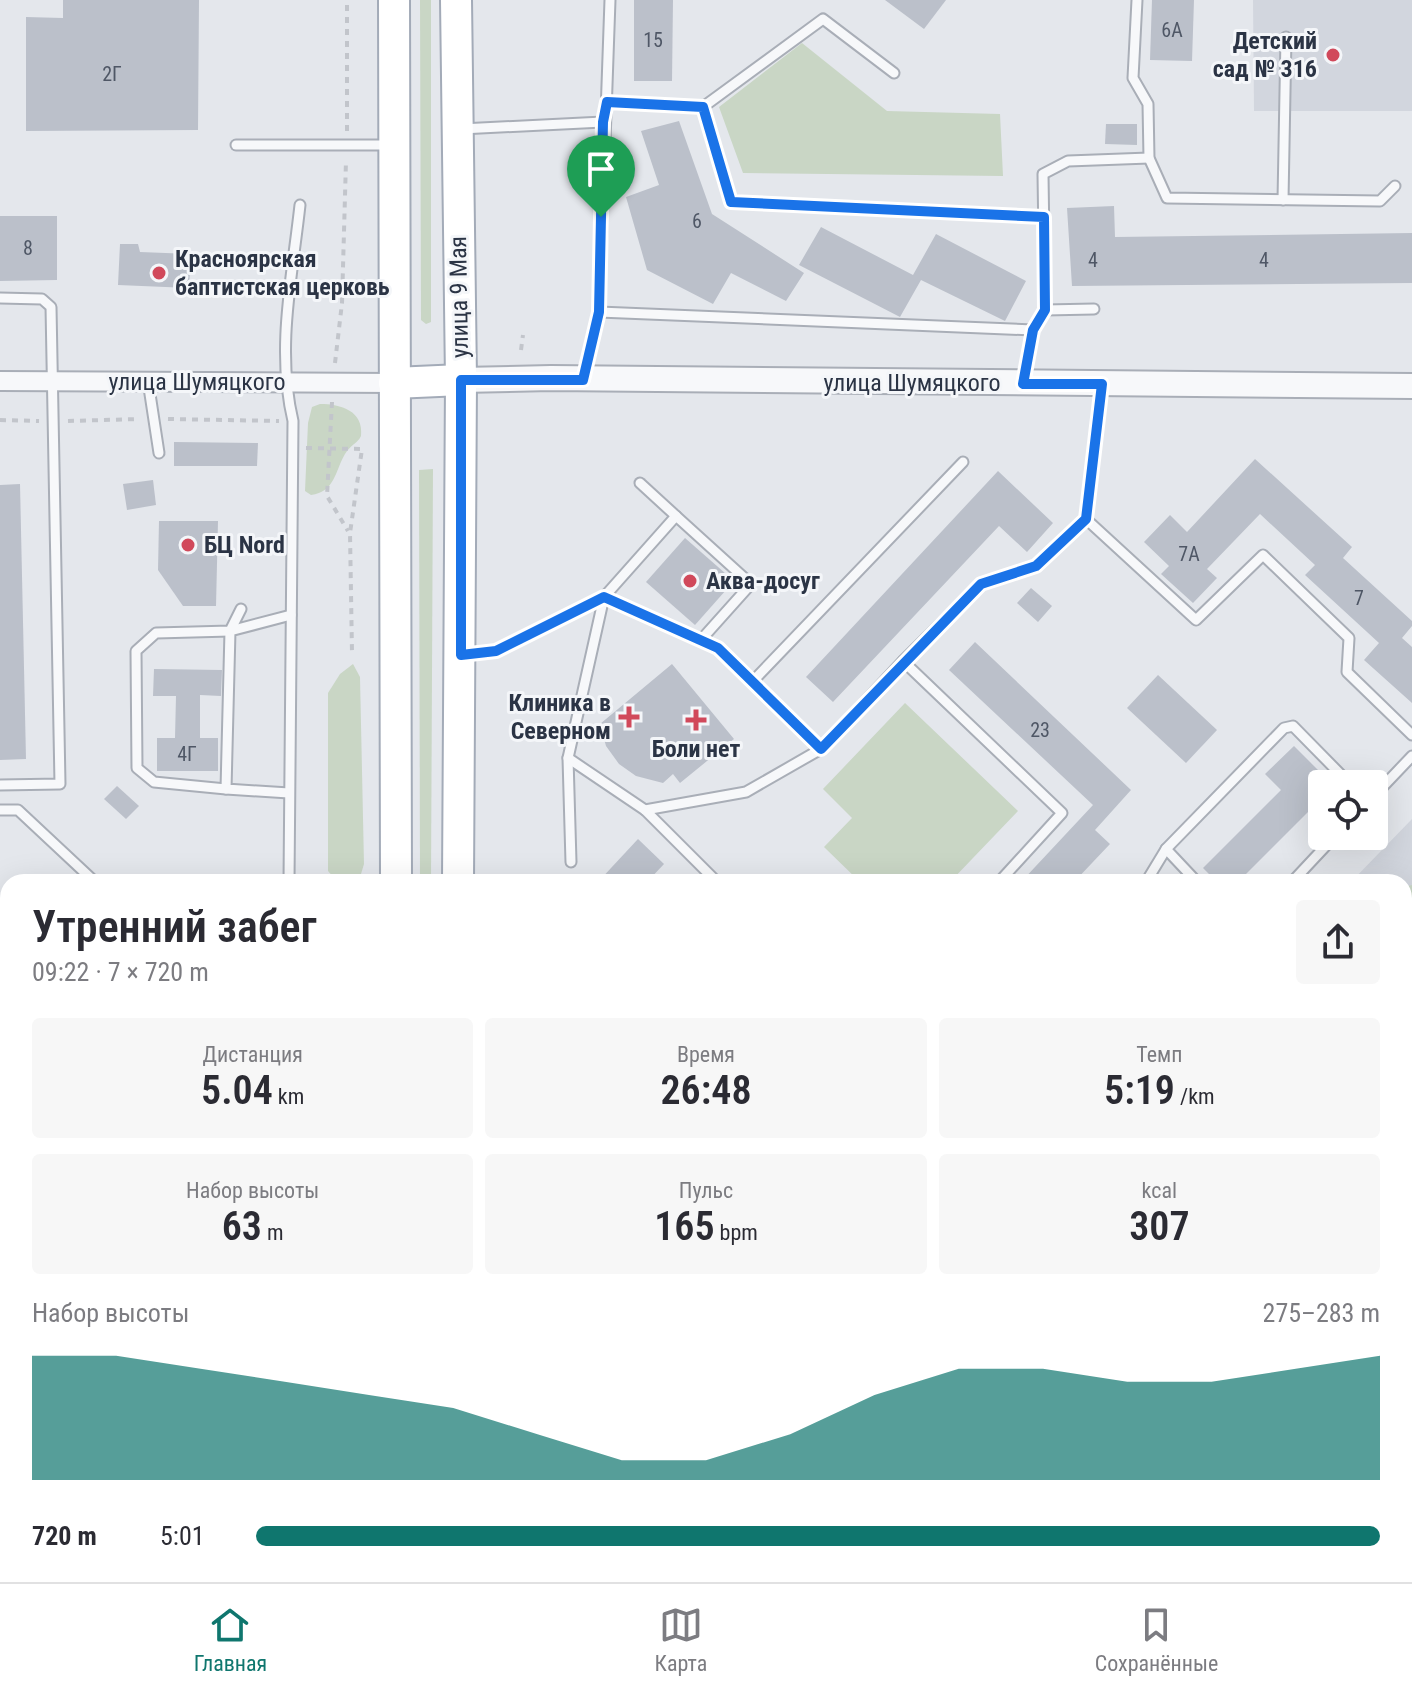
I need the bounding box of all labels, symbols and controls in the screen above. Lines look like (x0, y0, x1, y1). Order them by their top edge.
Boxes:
house number: 6А (1161, 18, 1183, 42)
place label: Детский сад № 316 (1213, 27, 1317, 83)
house number: 15 (643, 28, 663, 52)
marker: Детский сад № 316 (1324, 46, 1342, 64)
house number: 2Г (102, 62, 122, 86)
pin (567, 135, 635, 217)
icon: arrive (579, 147, 623, 191)
house number: 6 (692, 209, 702, 233)
house number: 8 (23, 236, 33, 260)
street label: улица 9 Мая (444, 236, 474, 358)
place label: Красноярская баптистская церковь (175, 245, 390, 301)
house number: 4 (1088, 248, 1098, 272)
house number: 4 (1259, 248, 1269, 272)
marker: Красноярская баптистская церковь (150, 264, 168, 282)
street label: улица Шумяцкого (109, 368, 285, 396)
street label: улица Шумяцкого (824, 369, 1000, 397)
place label: БЦ Nord (204, 531, 285, 559)
marker: БЦ Nord (179, 536, 197, 554)
house number: 7А (1178, 542, 1200, 566)
place label: Аква-досуг (706, 567, 820, 595)
marker: Аква-досуг (681, 572, 699, 590)
house number: 7 (1354, 586, 1364, 610)
place label: Клиника в Северном (509, 689, 611, 745)
marker: Клиника в Северном (618, 706, 640, 728)
marker: Боли нет (685, 709, 707, 731)
house number: 23 (1030, 718, 1050, 742)
place label: Боли нет (652, 735, 740, 763)
house number: 4Г (177, 742, 197, 766)
map controls (1308, 770, 1388, 850)
button: locate (1308, 770, 1388, 850)
button: share (1296, 900, 1380, 984)
text: Утренний забег (32, 901, 317, 953)
text: 09:22 · 7 × 720 m (32, 957, 209, 987)
text: Дистанция (203, 1042, 303, 1067)
text: Время (677, 1042, 735, 1067)
text: Темп (1136, 1042, 1182, 1067)
text: 5.04 (201, 1067, 273, 1114)
text: 26:48 (660, 1067, 752, 1114)
text: 5:19 (1104, 1067, 1175, 1114)
text: km (273, 1084, 304, 1109)
text: /km (1175, 1084, 1215, 1109)
text: Набор высоты (186, 1178, 319, 1203)
text: Пульс (679, 1178, 733, 1203)
text: kcal (1142, 1178, 1177, 1203)
text: 63 (222, 1203, 262, 1250)
text: 165 (654, 1203, 715, 1250)
text: 307 (1129, 1203, 1190, 1250)
text: m (262, 1220, 284, 1245)
text: bpm (715, 1220, 758, 1245)
text: Набор высоты (32, 1298, 189, 1328)
text: 275–283 m (1263, 1298, 1380, 1328)
text: 720 m (32, 1521, 97, 1551)
text: 5:01 (160, 1521, 205, 1551)
tab: Главная (194, 1603, 267, 1676)
tab: Карта (655, 1603, 707, 1676)
tab: Сохранённые (1095, 1603, 1218, 1676)

